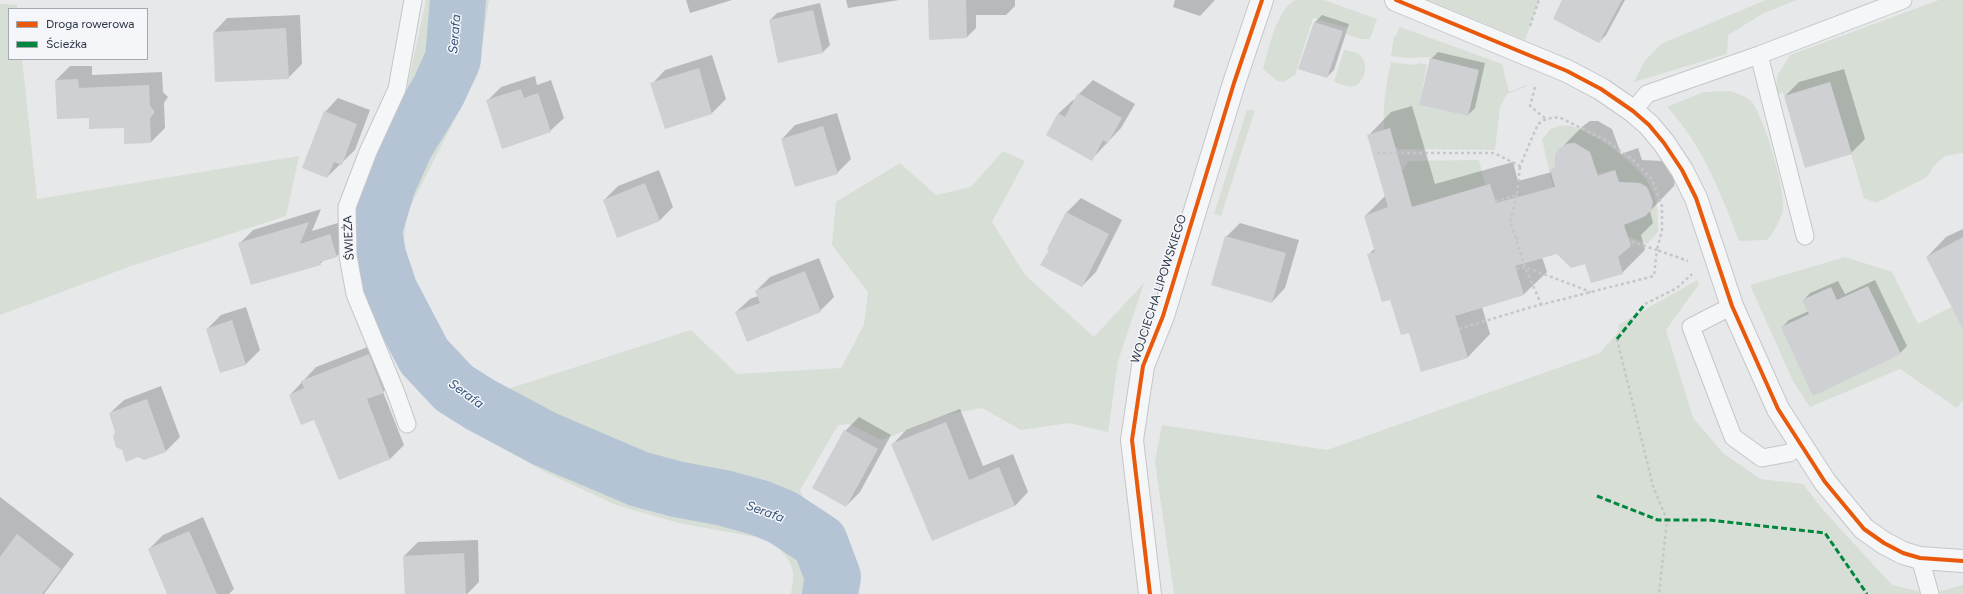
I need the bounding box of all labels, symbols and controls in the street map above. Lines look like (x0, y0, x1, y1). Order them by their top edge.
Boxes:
legend (8, 8, 148, 60)
water label: Serafa (446, 14, 464, 54)
text: Droga rowerowa (46, 17, 134, 31)
text: Ścieżka (46, 37, 87, 51)
street label: WOJCIECHA LIPOWSKIEGO (1128, 213, 1190, 365)
street label: ŚWIEŻA (341, 215, 357, 261)
water label: Serafa (445, 376, 487, 412)
water label: Serafa (744, 498, 786, 526)

